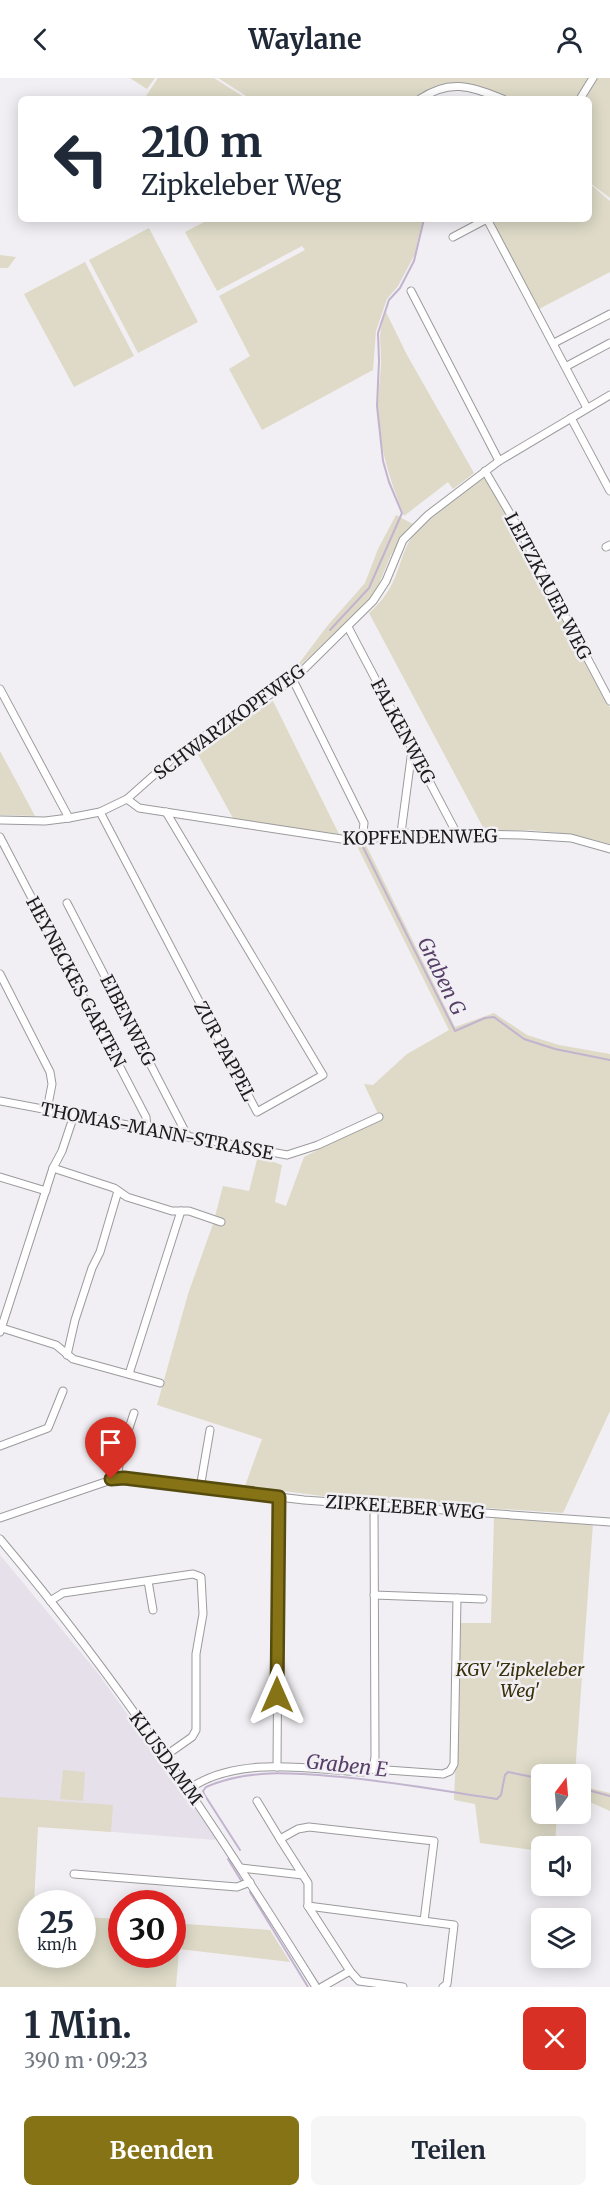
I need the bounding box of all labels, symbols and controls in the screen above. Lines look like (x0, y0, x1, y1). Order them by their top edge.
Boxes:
text: Waylane (248, 22, 362, 56)
icon: back (24, 23, 57, 56)
icon: person (553, 23, 586, 56)
text: 210 m (141, 116, 262, 168)
icon: left (42, 120, 120, 198)
text: Zipkeleber Weg (141, 168, 341, 202)
street label: LEITZKAUER WEG (500, 509, 596, 663)
street label: SCHWARZKOPFWEG (149, 659, 309, 785)
street label: FALKENWEG (366, 675, 440, 787)
street label: KOPFENDENWEG (342, 824, 498, 850)
street label: HEYNECKES GARTEN (21, 893, 131, 1072)
water label: Graben G (412, 933, 472, 1019)
street label: EIBENWEG (95, 971, 161, 1069)
street label: ZUR PAPPEL (189, 997, 261, 1105)
street label: THOMAS-MANN-STRASSE (38, 1097, 276, 1165)
pin (85, 1417, 136, 1479)
icon: arrive (94, 1426, 127, 1459)
street label: ZIPKELEBER WEG (325, 1490, 485, 1524)
park label: KGV 'Zipkeleber Weg' (455, 1658, 585, 1702)
position arrow (245, 1663, 309, 1727)
street label: KLUSDAMM (124, 1707, 208, 1809)
water label: Graben E (305, 1748, 389, 1782)
north arrow (531, 1764, 591, 1824)
map controls (531, 1764, 591, 1968)
button: sound (531, 1836, 591, 1896)
speed limit sign: 30 (108, 1890, 186, 1968)
text: 25 (40, 1903, 74, 1941)
button: layers (531, 1908, 591, 1968)
text: km/h (37, 1935, 77, 1954)
text: 1 Min. (24, 2003, 132, 2048)
button: close (523, 2007, 586, 2070)
text: 390 m · 09:23 (24, 2048, 148, 2073)
button: Beenden (24, 2116, 299, 2185)
button: Teilen (311, 2116, 586, 2185)

